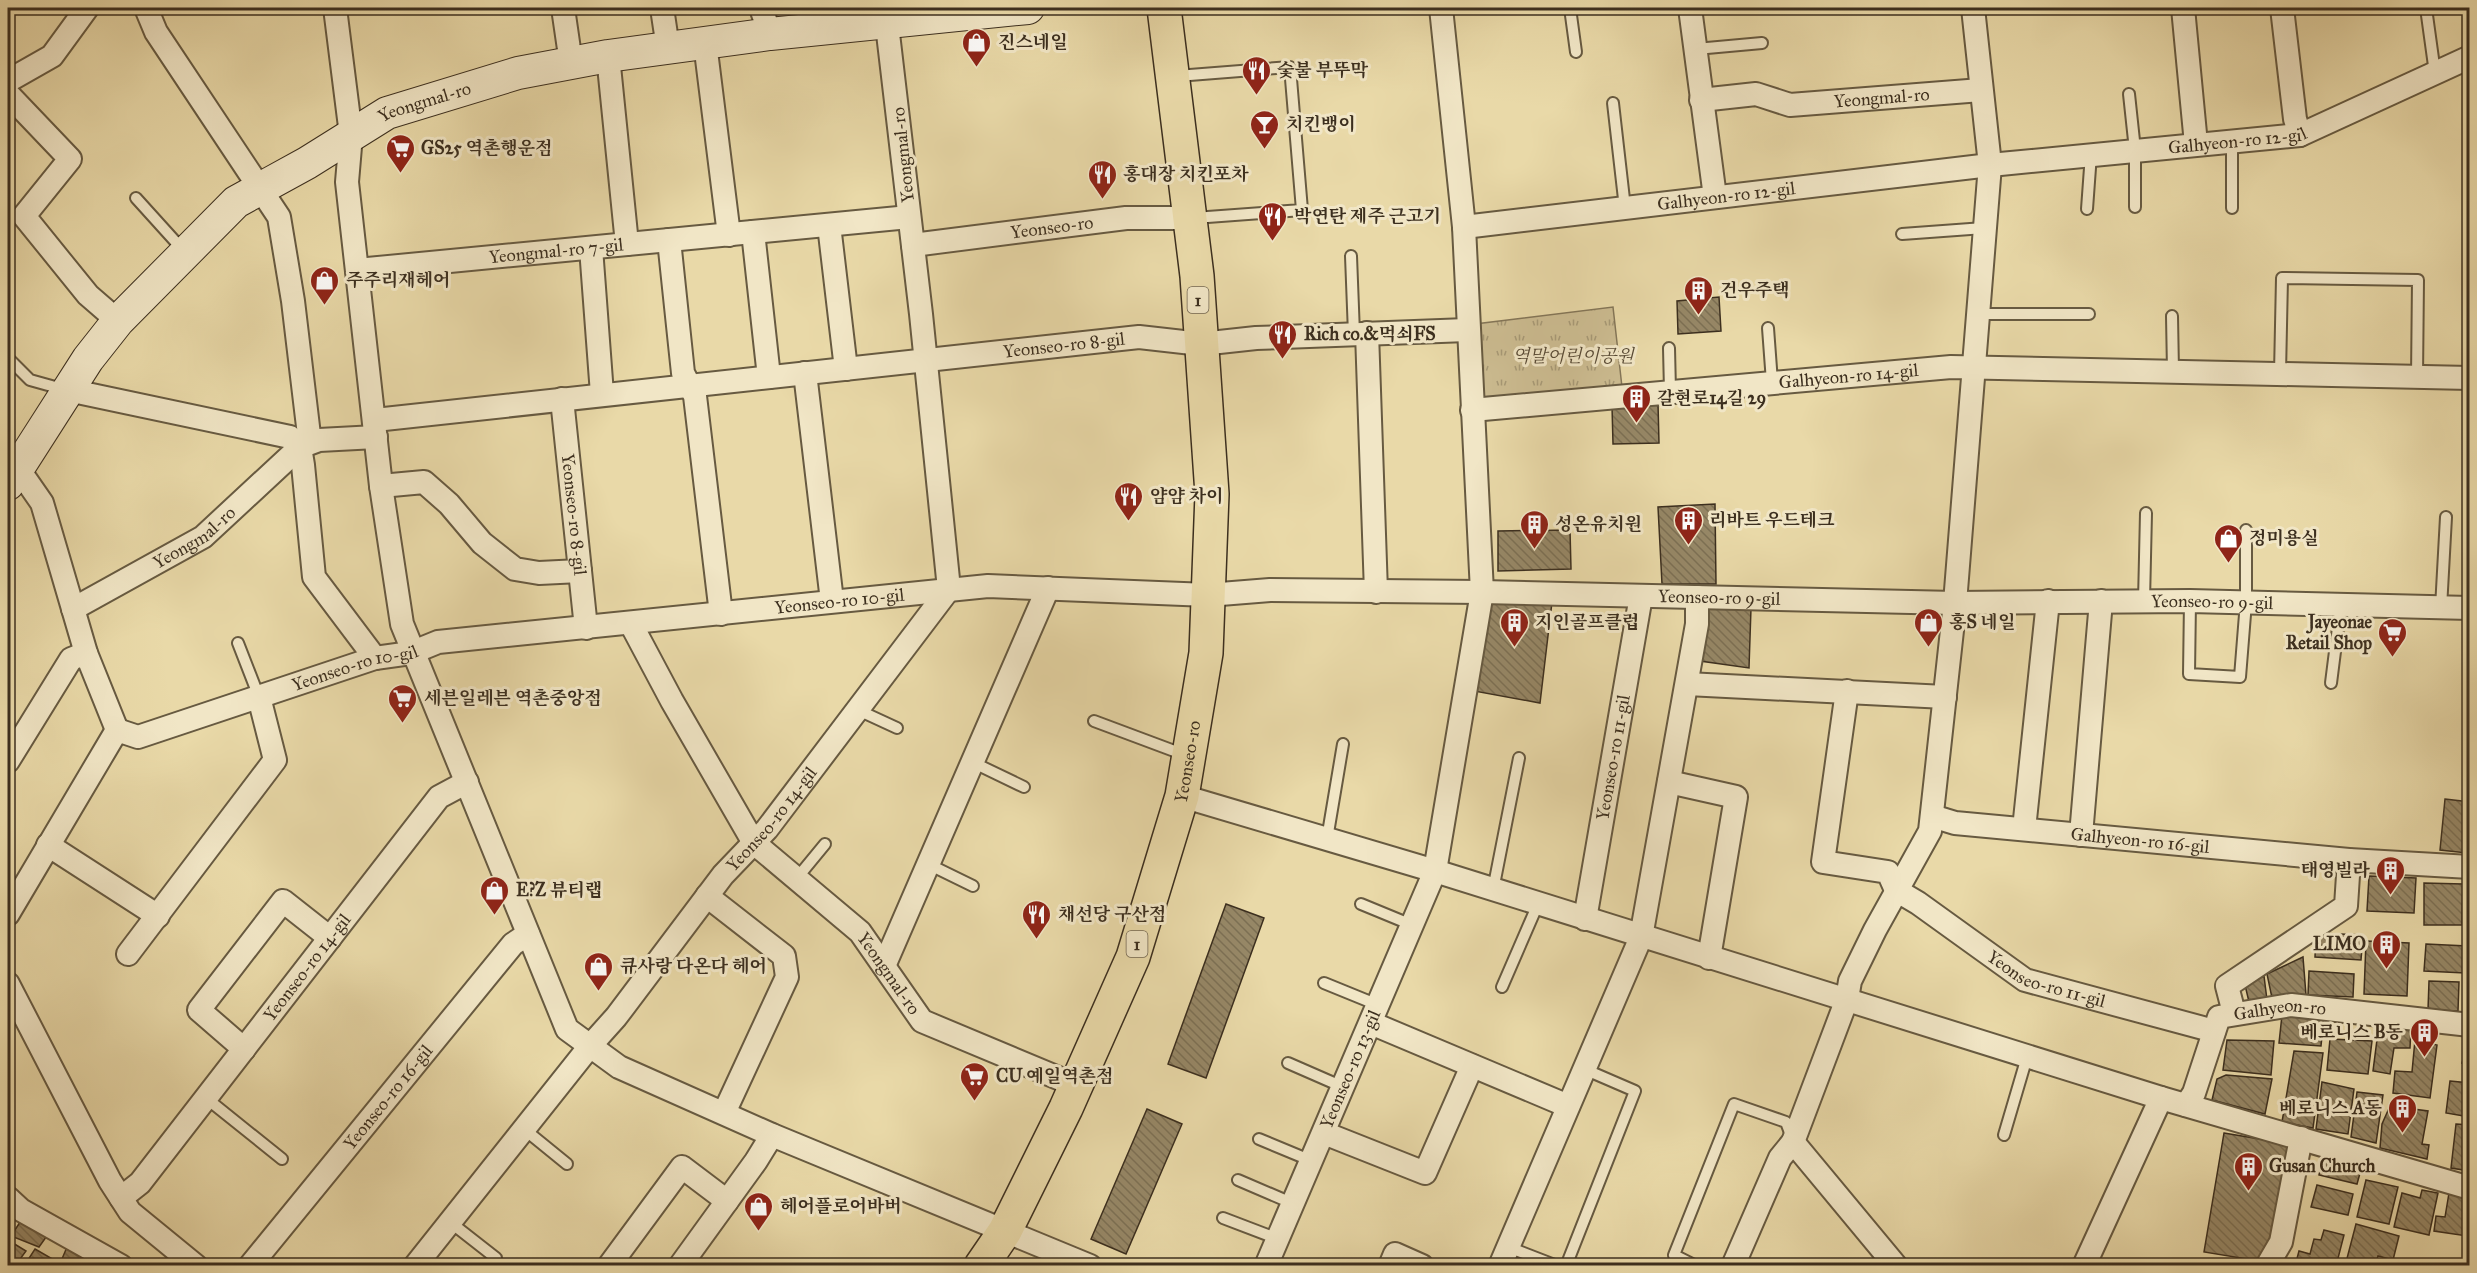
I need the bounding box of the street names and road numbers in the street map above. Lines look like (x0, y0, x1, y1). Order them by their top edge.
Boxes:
street label: Yeongmal-ro (374, 77, 474, 127)
street label: Yeongmal-ro (1833, 83, 1930, 113)
street label: Yeongmal-ro (887, 106, 920, 204)
street label: Galhyeon-ro 12-gil (2167, 122, 2310, 159)
street label: Galhyeon-ro 12-gil (1656, 177, 1797, 215)
street label: Yeonseo-ro (1009, 211, 1095, 244)
street label: Yeongmal-ro 7-gil (488, 233, 625, 268)
road number: 1 (1188, 287, 1208, 313)
street label: Yeonseo-ro 8-gil (1002, 328, 1126, 363)
street label: Galhyeon-ro 14-gil (1778, 359, 1919, 393)
street label: Yeonseo-ro 8-gil (557, 452, 591, 576)
street label: Yeongmal-ro (149, 501, 240, 574)
street label: Yeonseo-ro 10-gil (774, 584, 906, 619)
street label: Yeonseo-ro 9-gil (1658, 585, 1781, 611)
street label: Yeonseo-ro 9-gil (2151, 590, 2274, 615)
street label: Yeonseo-ro 10-gil (289, 640, 422, 696)
street label: Yeonseo-ro 11-gil (1591, 693, 1635, 822)
street label: Yeonseo-ro (1169, 719, 1205, 806)
street label: Yeonseo-ro 14-gil (721, 762, 821, 876)
street label: Galhyeon-ro 16-gil (2070, 823, 2211, 858)
street label: Yeonseo-ro 14-gil (259, 909, 356, 1025)
street label: Yeongmal-ro (852, 928, 925, 1019)
road number: 1 (1126, 931, 1148, 957)
street label: Yeonseo-ro 11-gil (1983, 945, 2108, 1012)
street label: Galhyeon-ro (2232, 994, 2327, 1025)
street label: Yeonseo-ro 13-gil (1315, 1006, 1385, 1132)
street label: Yeonseo-ro 16-gil (339, 1040, 437, 1154)

